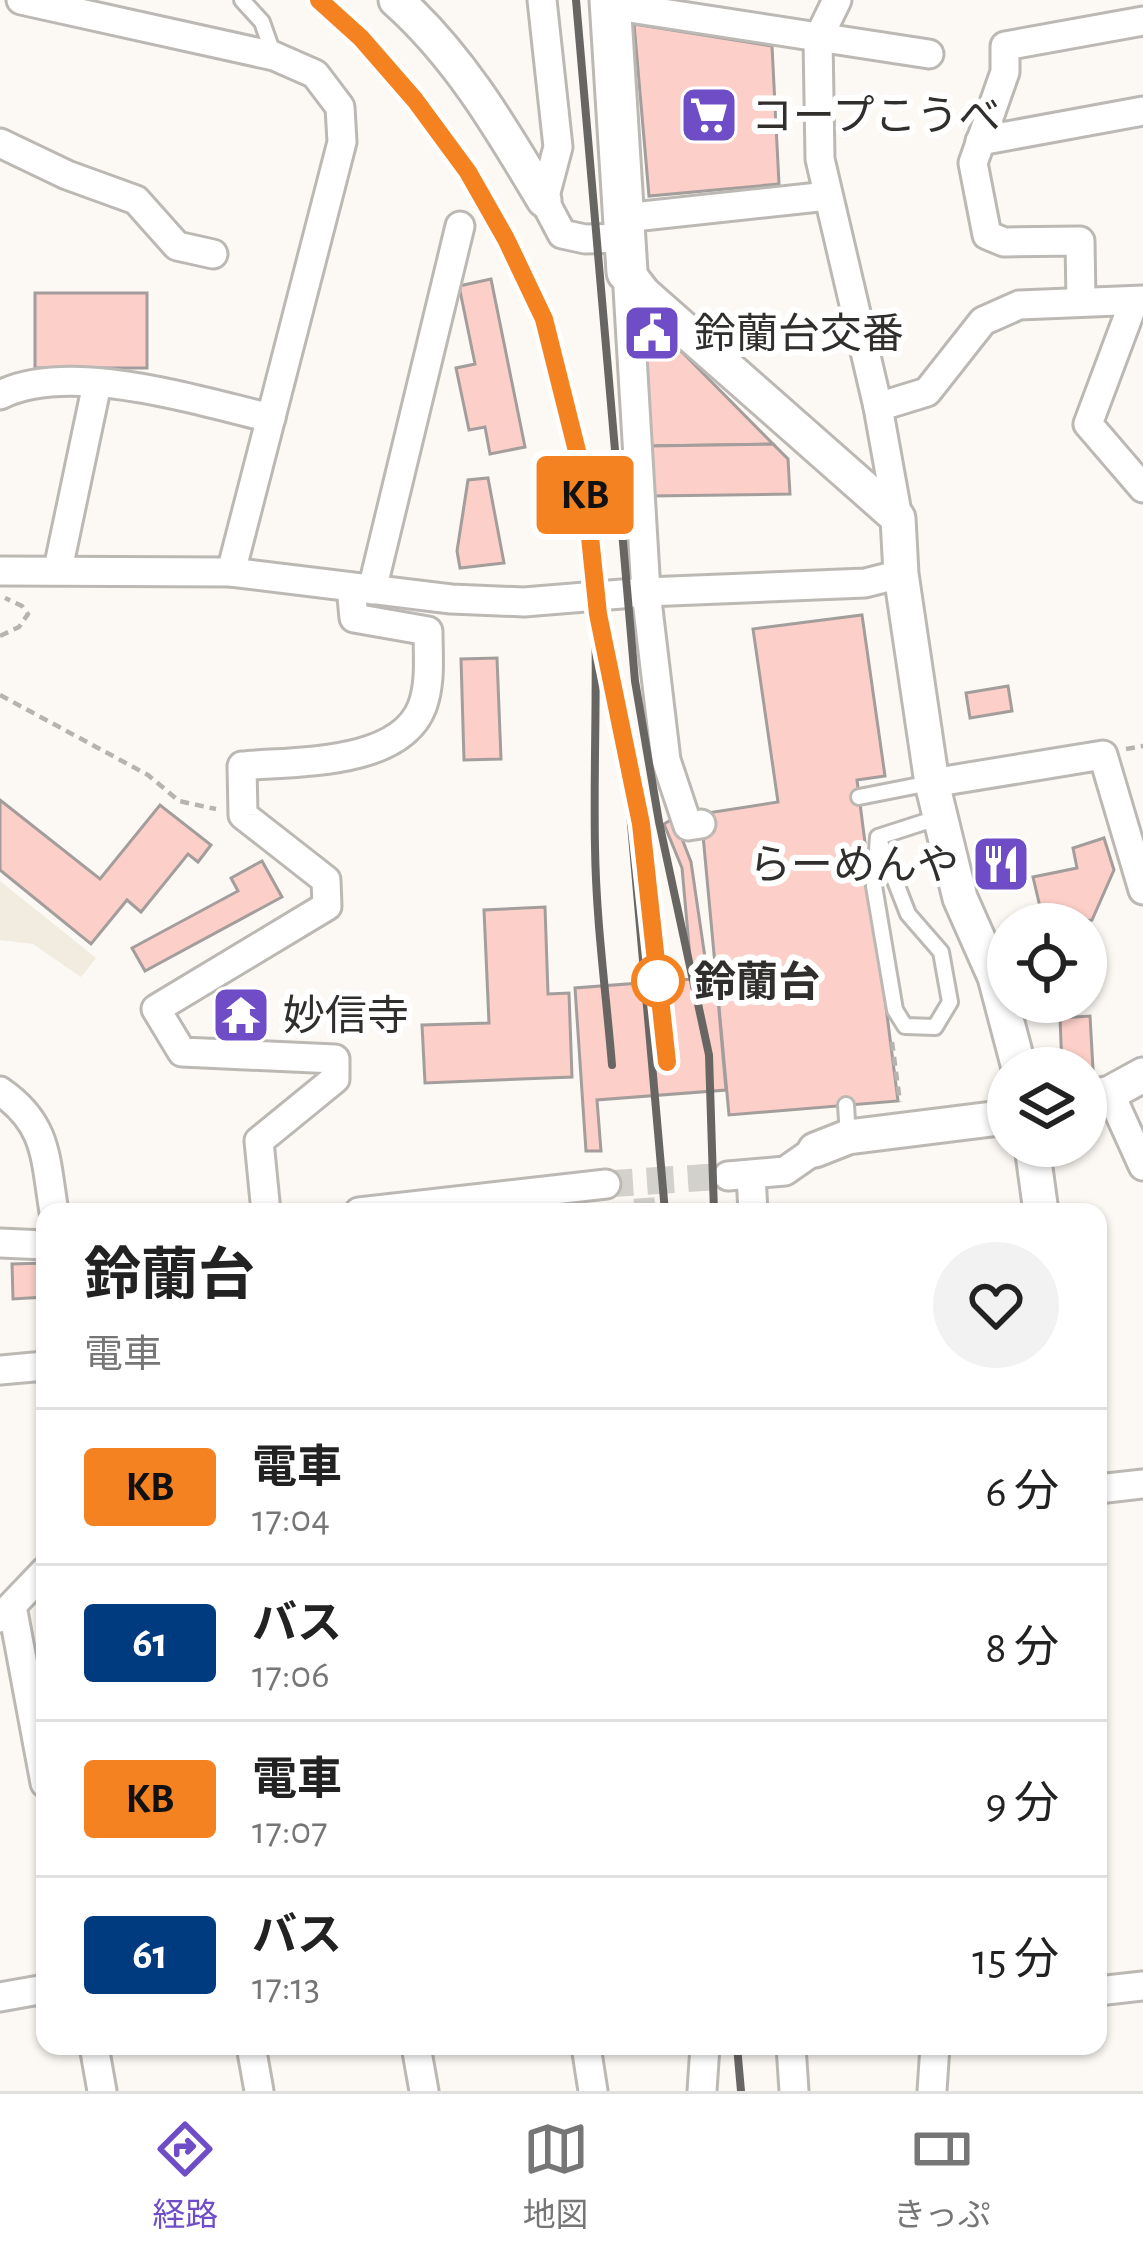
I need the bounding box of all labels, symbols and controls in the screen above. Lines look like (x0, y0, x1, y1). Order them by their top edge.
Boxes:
supermarket icon: コープこうべ (678, 84, 740, 146)
place label: コープこうべ (751, 95, 1000, 138)
public building icon: 鈴蘭台交番 (621, 302, 683, 364)
place label: 鈴蘭台交番 (694, 312, 904, 356)
line badge: KB (531, 456, 639, 534)
text: KB (561, 474, 609, 516)
restaurant icon: らーめんや (970, 833, 1032, 895)
place label: らーめんや (749, 845, 959, 887)
map controls (987, 903, 1107, 1167)
button: locate (987, 903, 1107, 1023)
marker: 鈴蘭台 (633, 956, 683, 1006)
place label: 鈴蘭台 (694, 960, 820, 1004)
temple icon: 妙信寺 (210, 984, 272, 1046)
place label: 妙信寺 (283, 994, 409, 1038)
button: layers (987, 1047, 1107, 1167)
button: heart (933, 1242, 1059, 1368)
text: 鈴蘭台 (84, 1248, 255, 1305)
text: 電車 (84, 1336, 162, 1375)
text: 電車 (252, 1446, 342, 1491)
text: KB (126, 1466, 174, 1508)
text: 6 分 (985, 1470, 1059, 1515)
text: 17:04 (252, 1500, 330, 1539)
text: バス (252, 1602, 342, 1647)
text: 61 (132, 1622, 168, 1664)
text: 8 分 (985, 1626, 1059, 1671)
text: 17:06 (252, 1656, 330, 1695)
text: 電車 (252, 1758, 342, 1803)
text: KB (126, 1778, 174, 1820)
text: 9 分 (985, 1782, 1059, 1827)
text: 17:07 (252, 1812, 327, 1851)
text: バス (252, 1914, 342, 1959)
text: 61 (132, 1934, 168, 1976)
text: 15 分 (972, 1938, 1059, 1983)
text: 17:13 (252, 1968, 320, 2007)
tab: 経路 (152, 2116, 218, 2237)
tab: 地図 (523, 2116, 589, 2237)
tab: きっぷ (893, 2116, 991, 2237)

